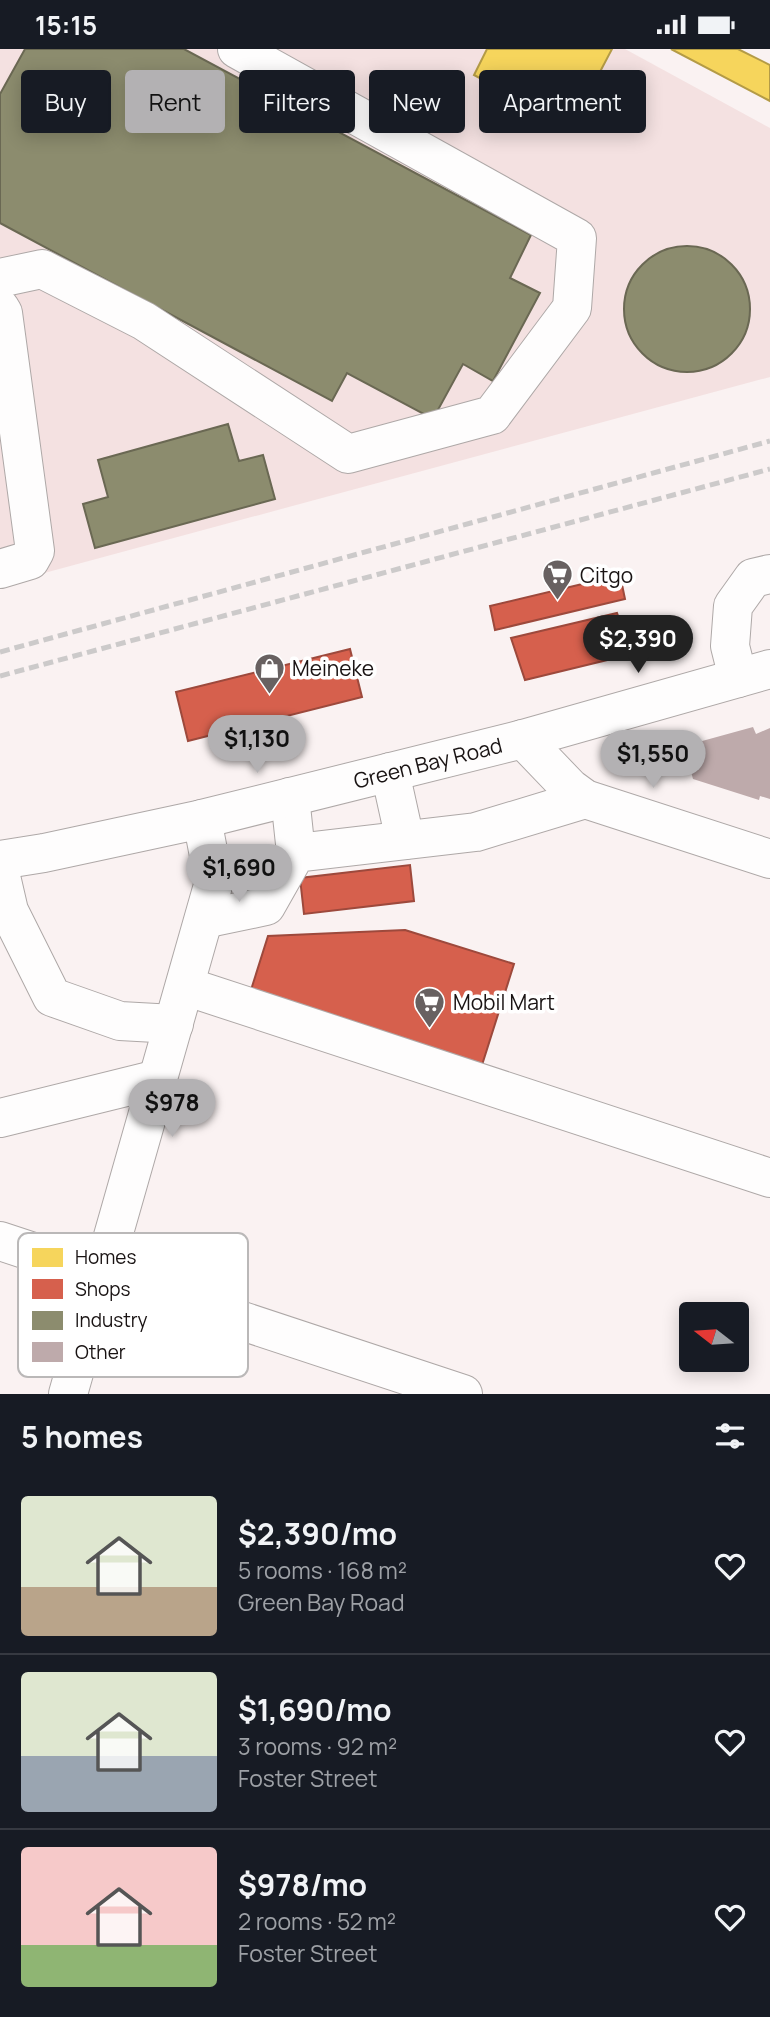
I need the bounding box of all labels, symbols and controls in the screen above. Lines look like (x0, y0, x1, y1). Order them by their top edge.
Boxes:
text: 15:15 (35, 7, 97, 43)
chip: Buy (21, 70, 111, 133)
chip: Rent (125, 70, 225, 133)
chip: Filters (239, 70, 355, 133)
chip: New (369, 70, 465, 133)
chip: Apartment (479, 70, 646, 133)
supermarket icon: Citgo (540, 558, 574, 602)
place label: Citgo (580, 561, 633, 589)
pin: $2,390 (581, 615, 695, 675)
text: $2,390 (599, 622, 677, 654)
shop icon: Meineke (252, 651, 286, 695)
place label: Meineke (292, 654, 374, 682)
pin: $1,130 (200, 715, 314, 775)
text: $1,130 (224, 722, 290, 754)
street label: Green Bay Road (351, 731, 505, 795)
pin: $1,550 (596, 731, 710, 790)
text: $1,550 (617, 737, 689, 769)
pin: $1,690 (182, 845, 296, 904)
text: $1,690 (202, 851, 276, 883)
supermarket icon: Mobil Mart (413, 985, 447, 1029)
place label: Mobil Mart (453, 988, 555, 1016)
pin: $978 (131, 1079, 213, 1139)
text: $978 (144, 1086, 200, 1118)
legend (18, 1233, 248, 1377)
text: Homes (75, 1244, 136, 1270)
text: Shops (75, 1276, 130, 1302)
north arrow (679, 1302, 749, 1372)
map controls (679, 1302, 749, 1372)
text: Industry (75, 1307, 148, 1333)
text: Other (75, 1339, 126, 1365)
text: 5 homes (21, 1416, 143, 1457)
icon: filters (711, 1417, 749, 1455)
text: $2,390/mo (238, 1513, 397, 1554)
icon: home (77, 1524, 161, 1608)
icon: heart (711, 1547, 749, 1585)
text: 5 rooms · 168 m² (238, 1554, 407, 1586)
text: Green Bay Road (238, 1586, 405, 1618)
text: $1,690/mo (238, 1689, 392, 1730)
icon: home (77, 1700, 161, 1784)
icon: heart (711, 1723, 749, 1761)
text: 3 rooms · 92 m² (238, 1730, 397, 1762)
text: Foster Street (238, 1762, 377, 1794)
text: $978/mo (238, 1864, 367, 1905)
icon: home (77, 1875, 161, 1959)
icon: heart (711, 1898, 749, 1936)
text: 2 rooms · 52 m² (238, 1905, 396, 1937)
text: Foster Street (238, 1937, 377, 1969)

